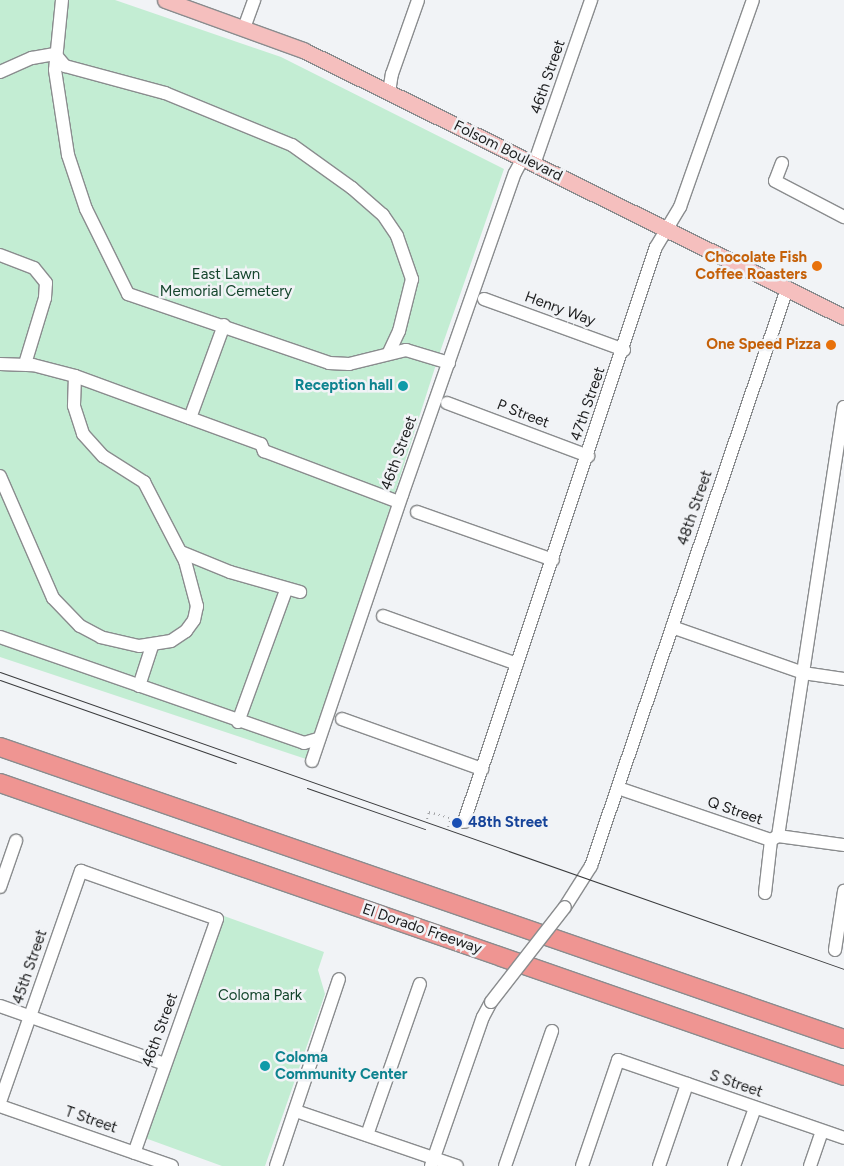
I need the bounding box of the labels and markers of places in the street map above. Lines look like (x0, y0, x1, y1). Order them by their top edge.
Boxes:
place label: Chocolate Fish Coffee Roasters (695, 248, 807, 283)
marker: Chocolate Fish Coffee Roasters (811, 260, 823, 272)
place label: One Speed Pizza (706, 336, 821, 354)
marker: One Speed Pizza (825, 339, 837, 351)
place label: Reception hall (295, 377, 393, 395)
marker: Reception hall (397, 380, 409, 392)
place label: 48th Street (468, 814, 548, 832)
marker: 48th Street (450, 816, 464, 830)
place label: Coloma Community Center (275, 1048, 408, 1083)
marker: Coloma Community Center (259, 1060, 271, 1072)

